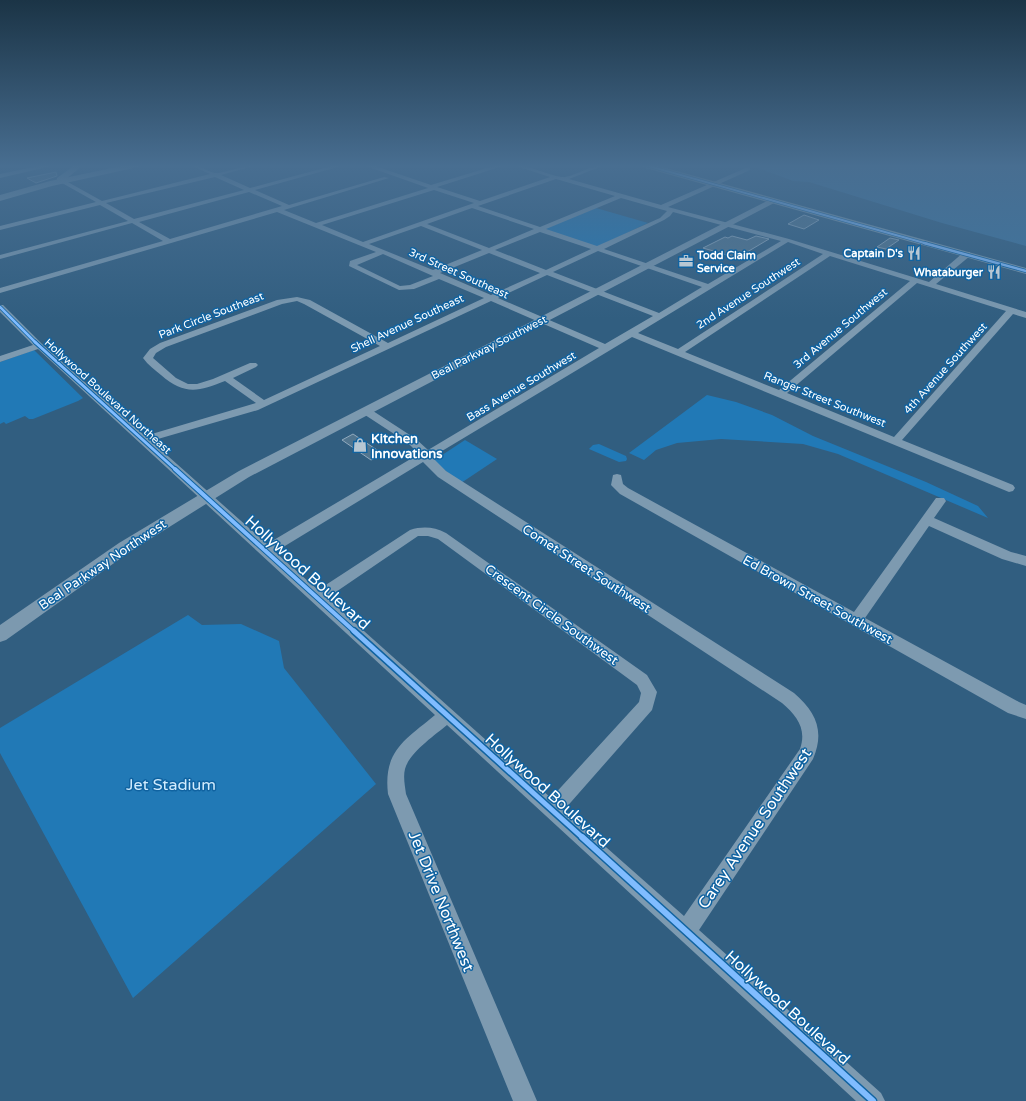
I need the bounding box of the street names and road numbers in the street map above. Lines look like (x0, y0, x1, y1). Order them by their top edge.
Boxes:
street label: 3rd Street Southeast (407, 246, 511, 301)
street label: 2nd Avenue Southwest (694, 255, 803, 332)
street label: 3rd Avenue Southwest (791, 285, 890, 371)
street label: Park Circle Southeast (157, 289, 266, 341)
street label: Shell Avenue Southeast (349, 292, 466, 355)
street label: Beal Parkway Southwest (429, 313, 549, 382)
street label: 4th Avenue Southwest (901, 320, 990, 417)
street label: Hollywood Boulevard Northeast (42, 336, 174, 457)
street label: Bass Avenue Southwest (464, 349, 578, 424)
street label: Ranger Street Southwest (762, 369, 888, 430)
street label: Hollywood Boulevard (241, 511, 374, 634)
street label: Beal Parkway Northwest (36, 516, 169, 614)
street label: Comet Street Southwest (519, 521, 654, 616)
street label: Ed Brown Street Southwest (740, 552, 895, 648)
street label: Crescent Circle Southwest (482, 561, 621, 669)
street label: Hollywood Boulevard (481, 729, 614, 852)
street label: Carey Avenue Southwest (694, 744, 816, 913)
street label: Jet Drive Northwest (404, 828, 478, 975)
street label: Hollywood Boulevard (721, 946, 854, 1069)

